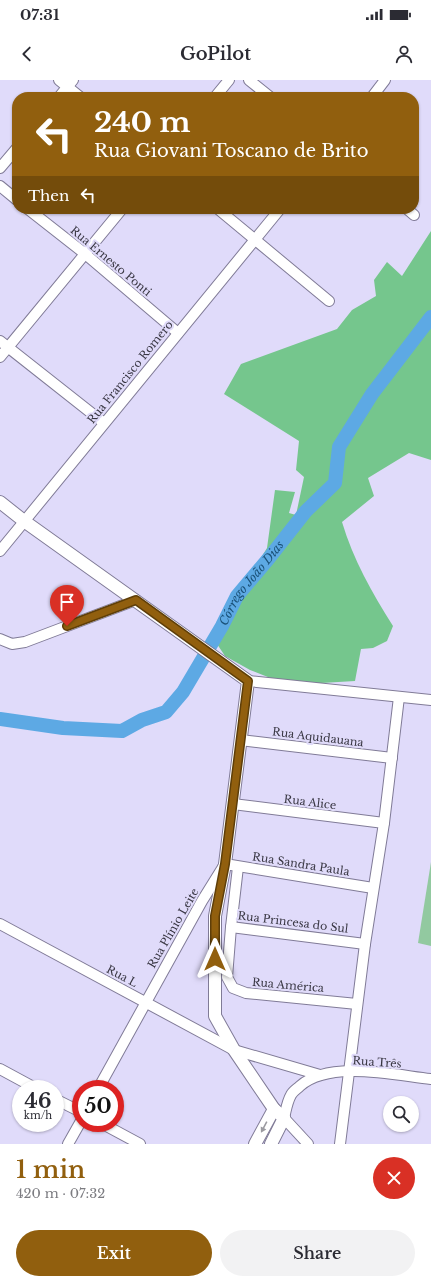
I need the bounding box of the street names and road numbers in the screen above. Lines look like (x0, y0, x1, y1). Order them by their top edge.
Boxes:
street label: Rua Ernesto Ponti (68, 223, 155, 299)
street label: Rua Francisco Romero (84, 318, 176, 426)
street label: Rua Aquidauana (271, 724, 365, 750)
street label: Rua Alice (283, 792, 337, 812)
street label: Rua Sandra Paula (251, 849, 352, 879)
street label: Rua Plínio Leite (144, 885, 202, 971)
street label: Rua Princesa do Sul (237, 908, 350, 936)
street label: Rua L (104, 962, 140, 990)
street label: Rua América (251, 975, 326, 995)
street label: Rua Três (352, 1053, 402, 1071)

